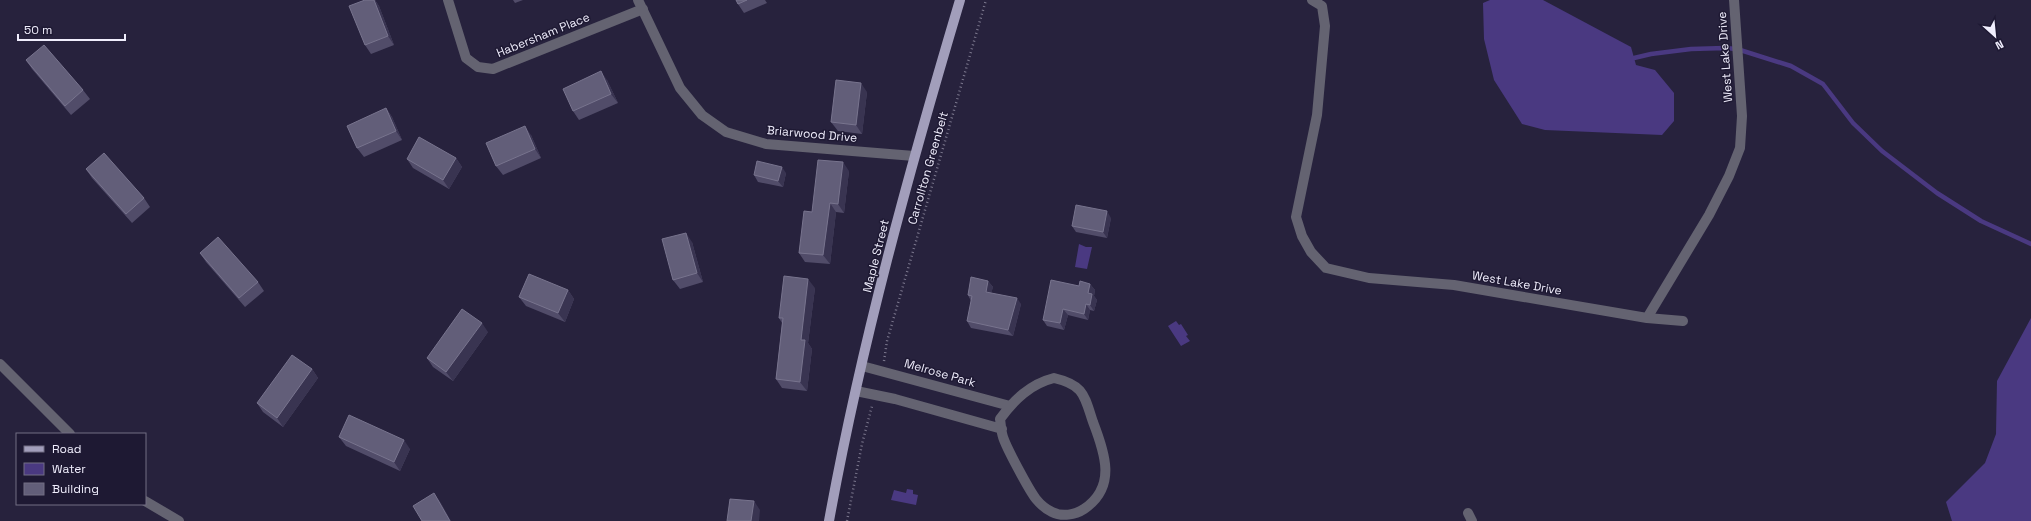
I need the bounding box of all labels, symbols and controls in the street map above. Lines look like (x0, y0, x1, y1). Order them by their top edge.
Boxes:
street label: Habersham Place (494, 9, 592, 61)
street label: West Lake Drive (1714, 11, 1736, 103)
scale bar (18, 16, 125, 42)
north arrow (1975, 16, 2015, 56)
text: 50 m (24, 22, 52, 38)
text: N (1993, 37, 2006, 53)
street label: Carrollton Greenbelt (904, 110, 952, 226)
street label: Briarwood Drive (766, 122, 858, 146)
street label: Maple Street (859, 218, 893, 294)
street label: West Lake Drive (1471, 267, 1563, 299)
street label: Melrose Park (902, 355, 978, 391)
legend (16, 433, 146, 505)
text: Road (52, 441, 81, 457)
text: Water (52, 461, 86, 477)
text: Building (52, 481, 99, 497)

